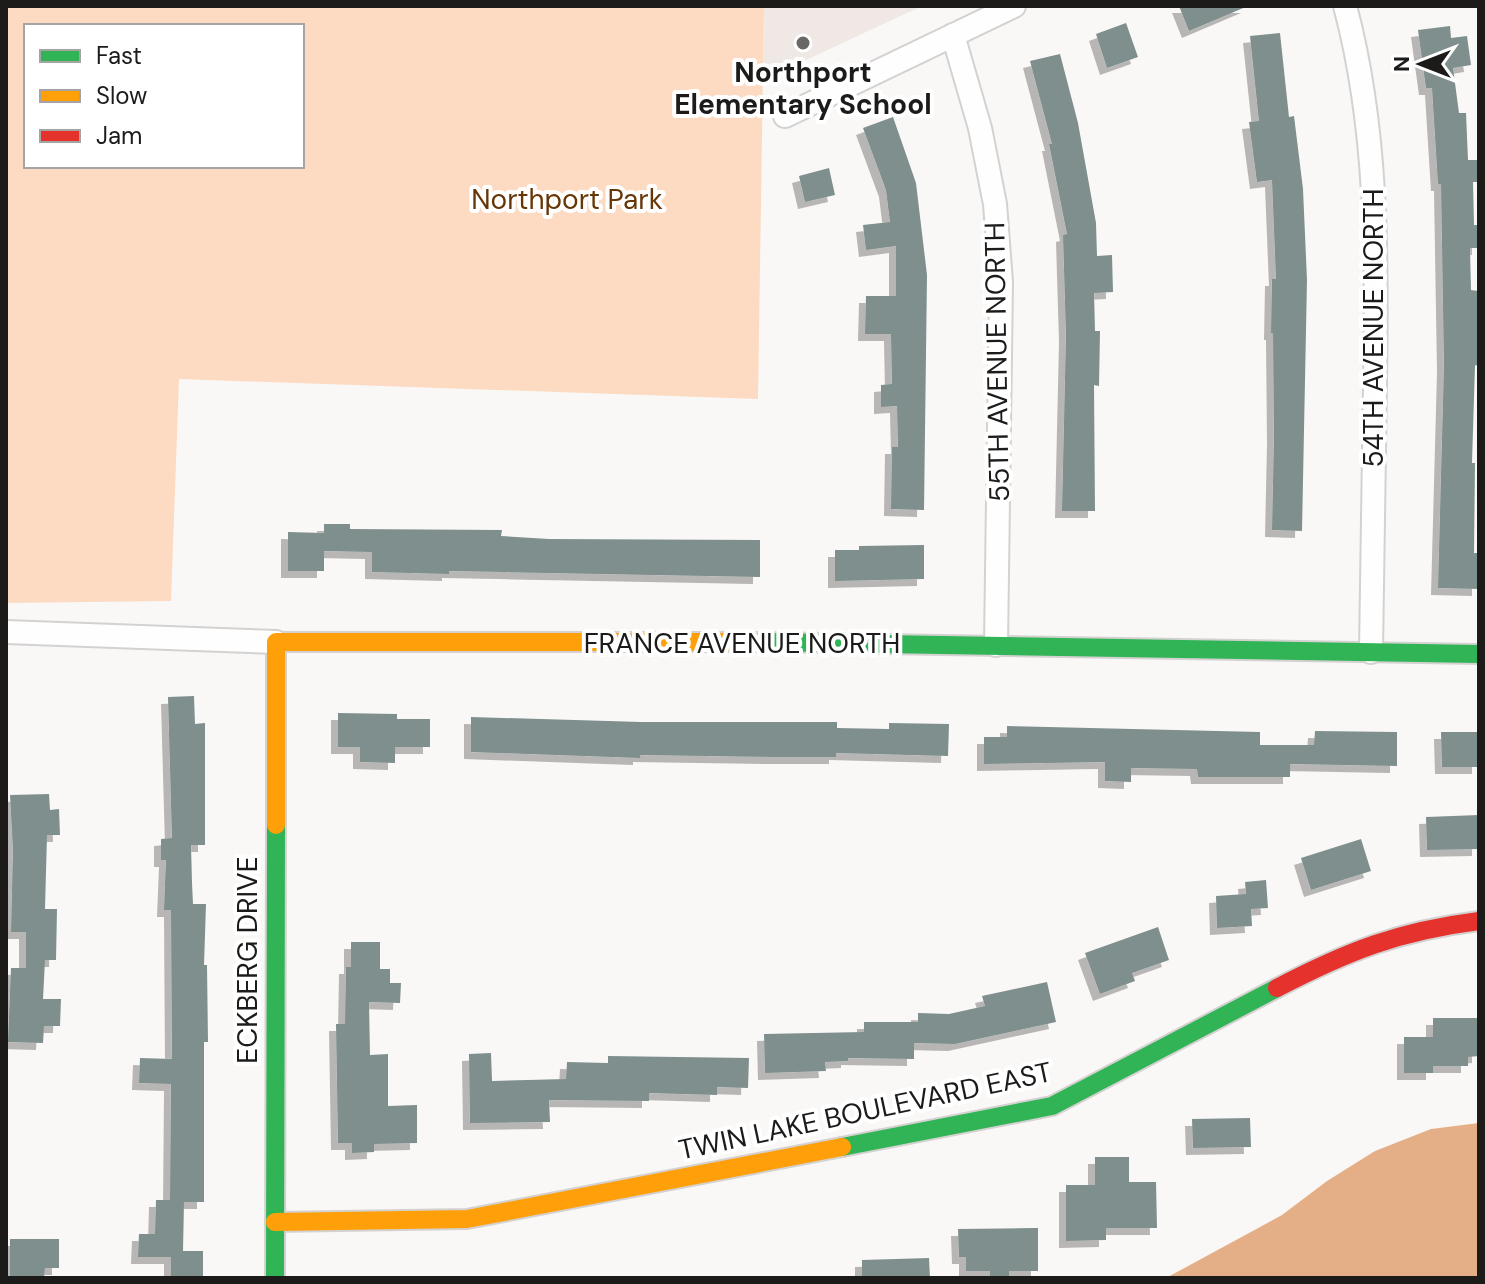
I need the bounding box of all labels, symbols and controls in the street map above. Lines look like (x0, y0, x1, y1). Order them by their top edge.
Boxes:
legend (24, 24, 304, 168)
north arrow (1381, 24, 1461, 104)
marker: Northport Elementary School (794, 34, 812, 52)
text: Fast (96, 40, 142, 71)
place label: Northport Elementary School (674, 54, 932, 123)
text: N (1387, 56, 1416, 72)
text: Slow (96, 80, 147, 111)
text: Jam (96, 120, 142, 151)
park label: Northport Park (471, 181, 663, 218)
street label: 54TH AVENUE NORTH (1355, 189, 1392, 468)
street label: 55TH AVENUE NORTH (976, 222, 1018, 502)
street label: FRANCE AVENUE NORTH (584, 625, 900, 662)
street label: ECKBERG DRIVE (229, 856, 266, 1064)
street label: TWIN LAKE BOULEVARD EAST (675, 1053, 1055, 1169)

